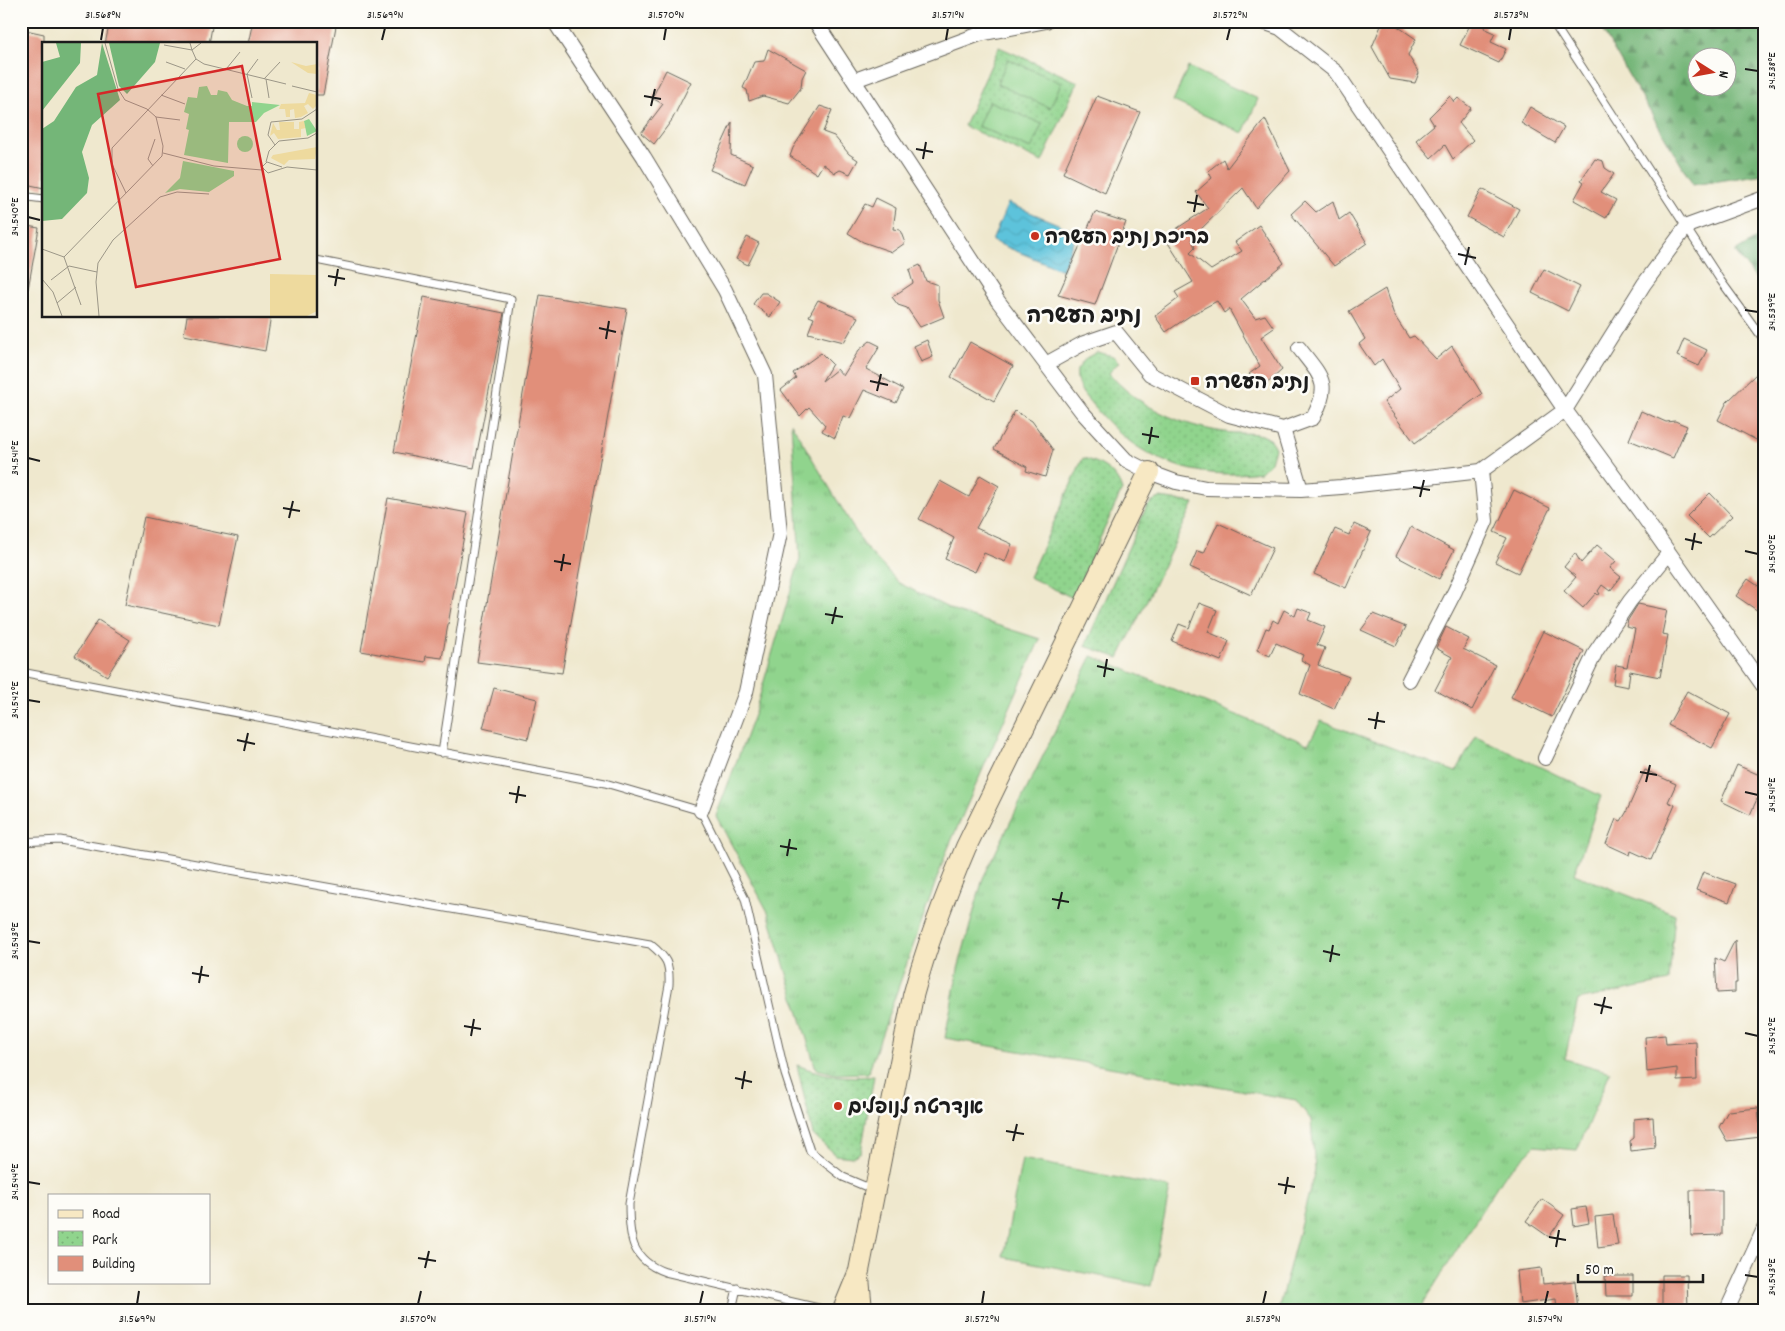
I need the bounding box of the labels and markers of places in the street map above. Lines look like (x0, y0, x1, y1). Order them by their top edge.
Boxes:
place label: בריכת נתיב העשרה (1045, 225, 1209, 253)
marker: בריכת נתיב העשרה (1029, 230, 1041, 242)
place label: נתיב העשרה (1205, 370, 1309, 398)
marker: נתיב העשרה (1189, 375, 1201, 387)
place label: אנדרטה לנופלים (848, 1095, 983, 1123)
marker: אנדרטה לנופלים (832, 1100, 844, 1112)

